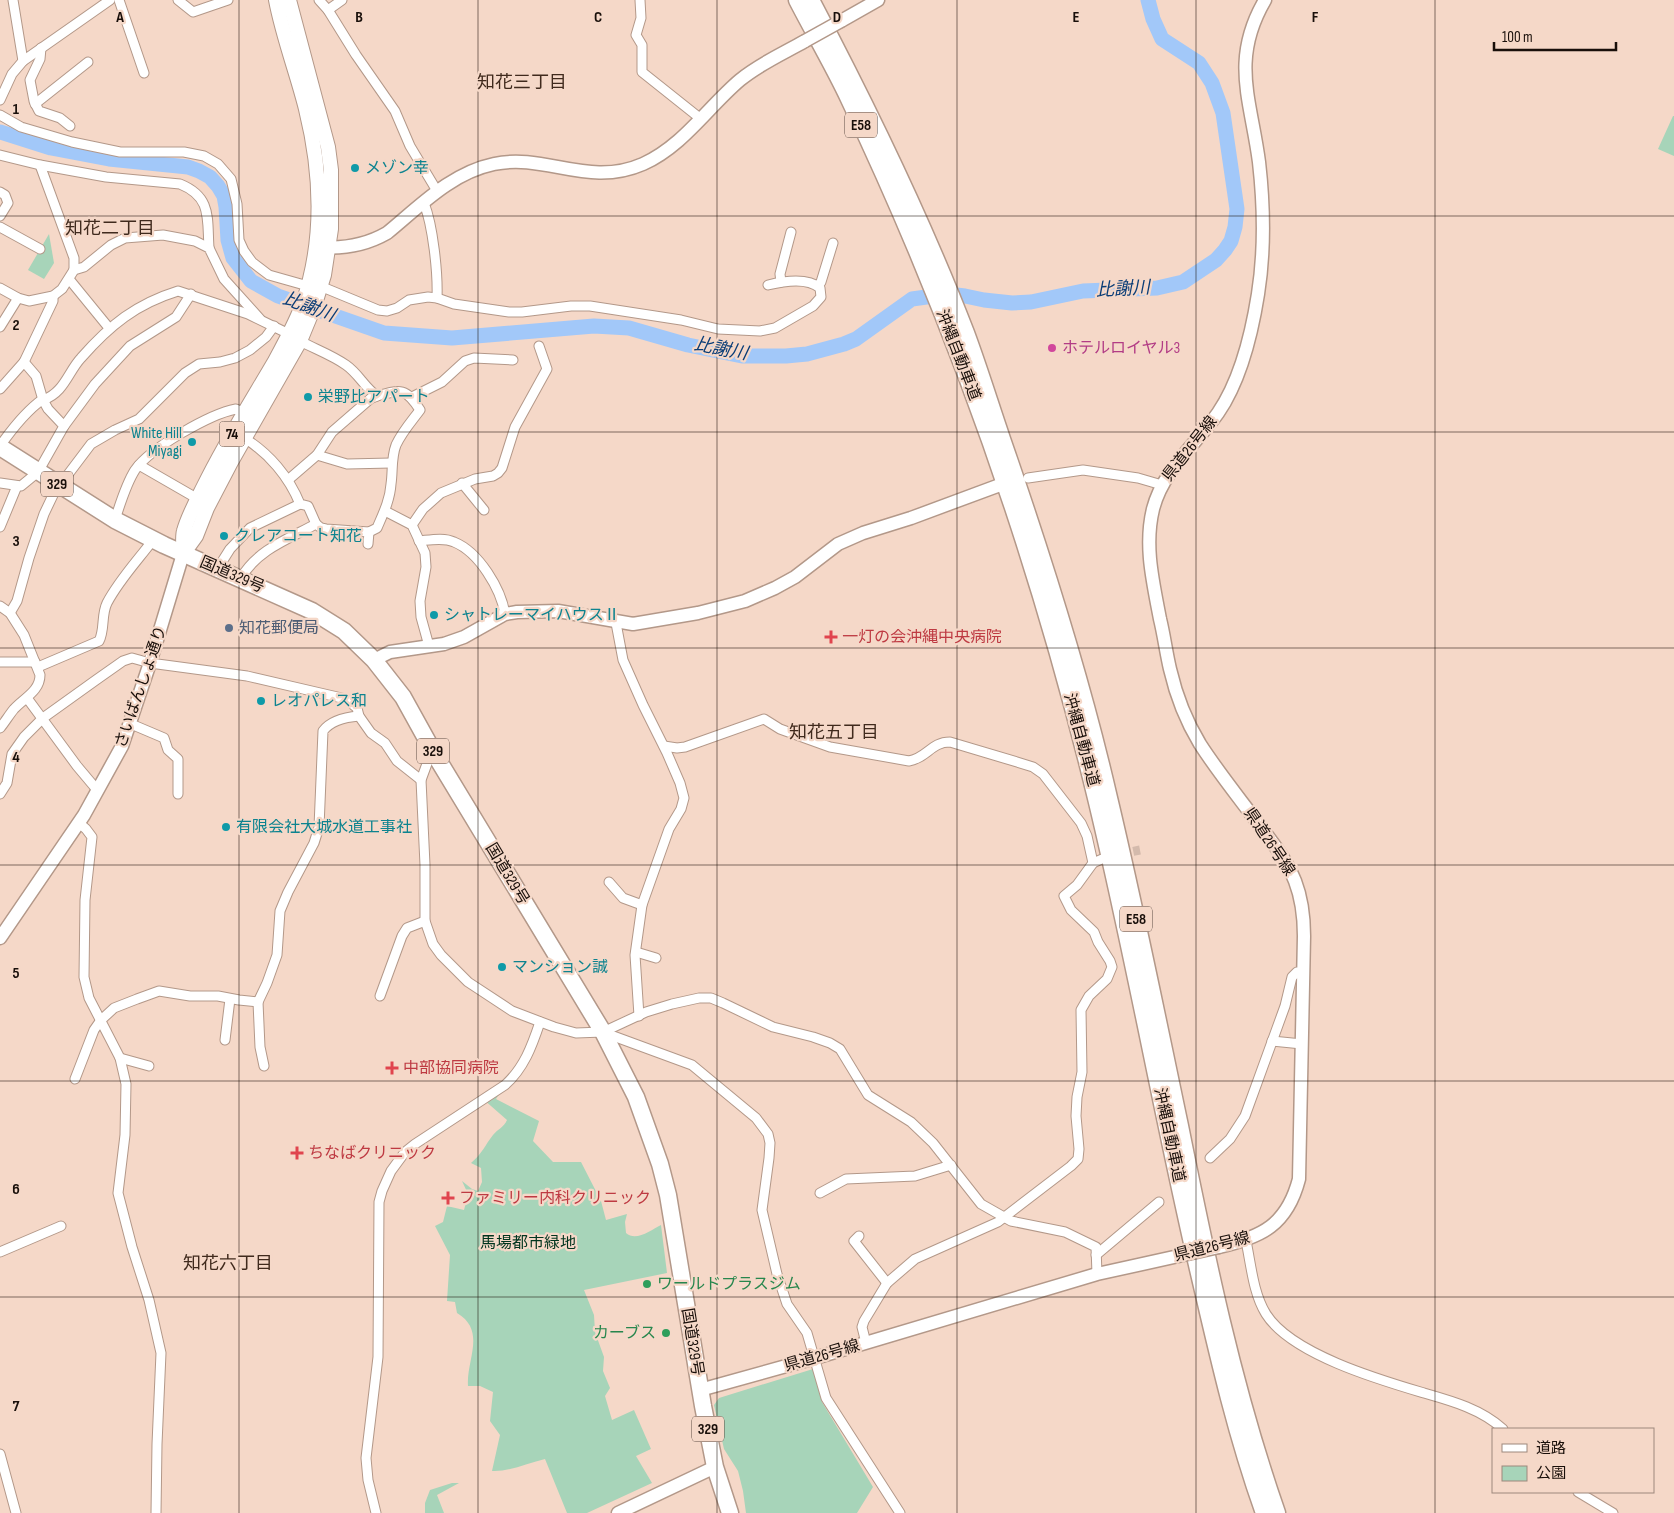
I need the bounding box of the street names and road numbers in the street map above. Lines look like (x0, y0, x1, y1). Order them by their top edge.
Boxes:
road number: E58 (845, 112, 877, 138)
street label: 沖縄自動車道 (932, 307, 984, 403)
street label: 県道26号線 (1159, 413, 1221, 485)
road number: 74 (220, 422, 244, 446)
road number: 329 (41, 472, 73, 496)
street label: 国道329号 (197, 553, 267, 597)
street label: さいばんしょ通り (111, 623, 171, 751)
street label: 沖縄自動車道 (1059, 691, 1103, 789)
road number: 329 (417, 738, 449, 764)
street label: 県道26号線 (1239, 805, 1299, 879)
street label: 国道329号 (481, 840, 533, 908)
road number: E58 (1120, 906, 1152, 932)
street label: 沖縄自動車道 (1150, 1086, 1188, 1184)
street label: 県道26号線 (1172, 1228, 1252, 1266)
street label: 国道329号 (677, 1307, 707, 1377)
street label: 県道26号線 (782, 1336, 862, 1376)
road number: 329 (692, 1416, 724, 1442)

